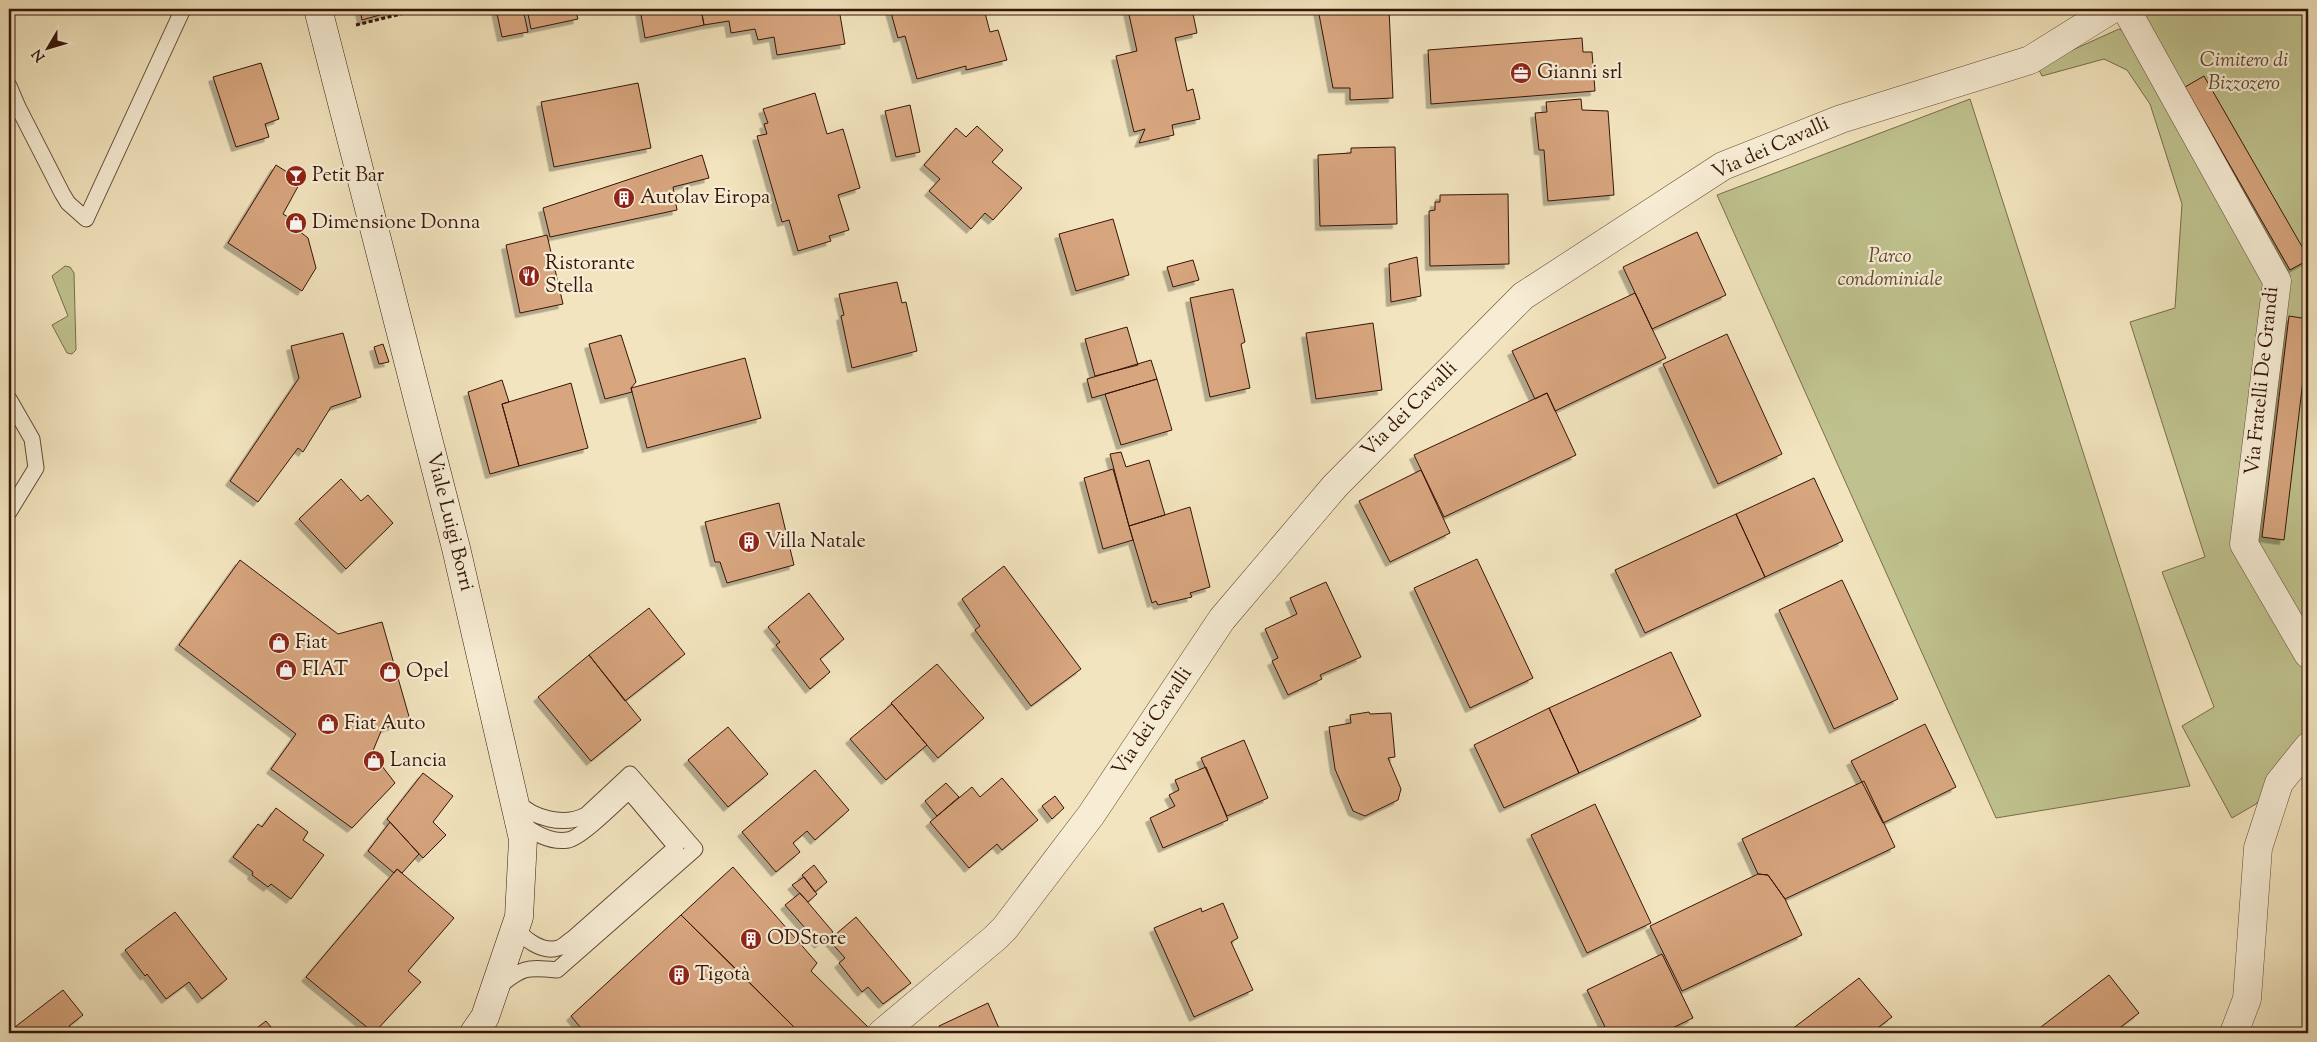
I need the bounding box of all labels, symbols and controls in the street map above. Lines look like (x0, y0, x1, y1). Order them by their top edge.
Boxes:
north arrow (22, 22, 72, 72)
text: N (28, 44, 51, 65)
park label: Cimitero di Bizzozero (2200, 47, 2288, 99)
place label: Gianni srl (1537, 59, 1623, 88)
office icon: Gianni srl (1509, 61, 1533, 85)
street label: Via dei Cavalli (1708, 110, 1835, 188)
place label: Petit Bar (312, 162, 385, 191)
bar icon: Petit Bar (284, 164, 308, 188)
place label: Autolav Eiropa (640, 184, 770, 213)
building icon: Autolav Eiropa (612, 186, 636, 210)
place label: Dimensione Donna (312, 209, 480, 238)
shop icon: Dimensione Donna (284, 211, 308, 235)
park label: Parco condominiale (1837, 243, 1943, 295)
place label: Ristorante Stella (545, 250, 635, 302)
restaurant icon: Ristorante Stella (517, 264, 541, 288)
street label: Via Fratelli De Grandi (2239, 285, 2287, 477)
street label: Via dei Cavalli (1355, 355, 1465, 465)
street label: Viale Luigi Borri (418, 450, 480, 595)
place label: Villa Natale (765, 528, 866, 557)
building icon: Villa Natale (737, 530, 761, 554)
place label: Fiat (295, 629, 327, 658)
shop icon: Fiat (267, 631, 291, 655)
place label: FIAT (302, 656, 348, 685)
shop icon: FIAT (274, 658, 298, 682)
place label: Opel (406, 658, 449, 687)
shop icon: Opel (378, 660, 402, 684)
street label: Via dei Cavalli (1106, 661, 1200, 782)
place label: Fiat Auto (344, 710, 425, 739)
shop icon: Fiat Auto (316, 712, 340, 736)
place label: Lancia (390, 747, 447, 776)
shop icon: Lancia (362, 749, 386, 773)
place label: ODStore (767, 925, 846, 954)
building icon: ODStore (739, 927, 763, 951)
place label: Tigotà (695, 961, 750, 990)
building icon: Tigotà (667, 963, 691, 987)

